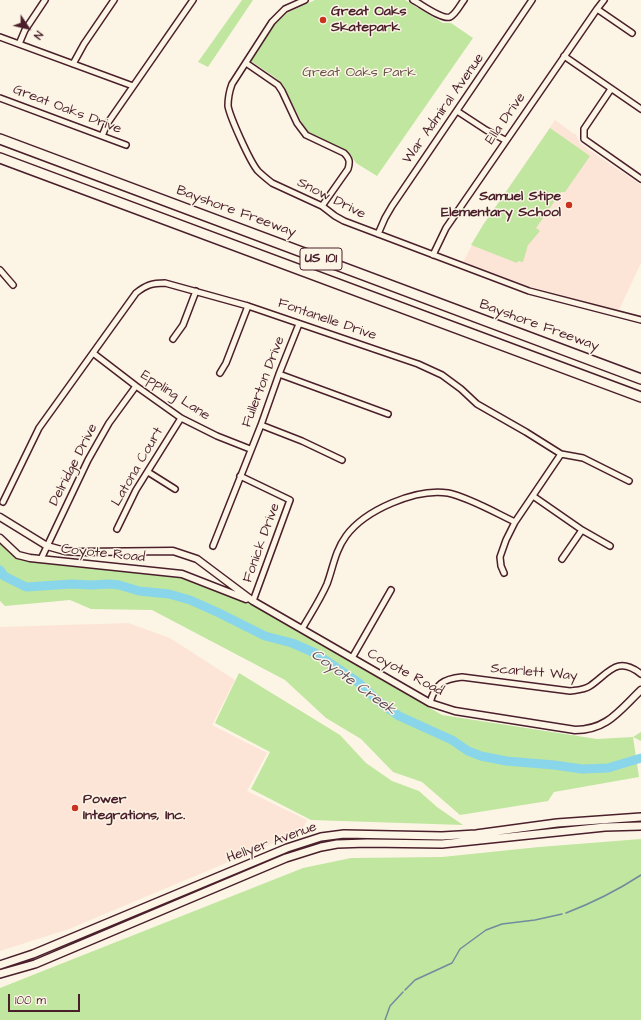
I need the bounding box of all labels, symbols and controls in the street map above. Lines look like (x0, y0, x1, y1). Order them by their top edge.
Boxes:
place label: Great Oaks Skatepark (331, 4, 407, 36)
north arrow (8, 8, 48, 48)
marker: Great Oaks Skatepark (318, 15, 328, 25)
text: N (30, 28, 46, 42)
street label: War Admiral Avenue (400, 51, 488, 167)
park label: Great Oaks Park (302, 65, 416, 81)
street label: Great Oaks Drive (10, 82, 124, 138)
street label: Ella Drive (482, 90, 530, 148)
street label: Snow Drive (294, 175, 368, 223)
street label: Bayshore Freeway (174, 183, 298, 241)
place label: Samuel Stipe Elementary School (441, 189, 561, 222)
marker: Samuel Stipe Elementary School (564, 200, 574, 210)
road number: US 101 (300, 248, 342, 270)
street label: Fontanelle Drive (275, 295, 379, 345)
street label: Bayshore Freeway (477, 297, 601, 355)
street label: Fullerton Drive (239, 334, 289, 430)
street label: Eppling Lane (137, 367, 213, 425)
street label: Delridge Drive (46, 421, 102, 509)
street label: Latona Court (109, 425, 167, 509)
street label: Fonick Drive (240, 501, 284, 585)
street label: Coyote Road (60, 541, 146, 567)
water label: Coyote Creek (307, 646, 399, 720)
street label: Coyote Road (364, 646, 446, 700)
street label: Scarlett Way (490, 661, 578, 685)
place label: Power Integrations, Inc. (83, 792, 185, 824)
marker: Power Integrations, Inc. (70, 803, 80, 813)
street label: Hellyer Avenue (225, 819, 319, 867)
scale bar (10, 986, 82, 1012)
text: 100 m (15, 992, 46, 1009)

